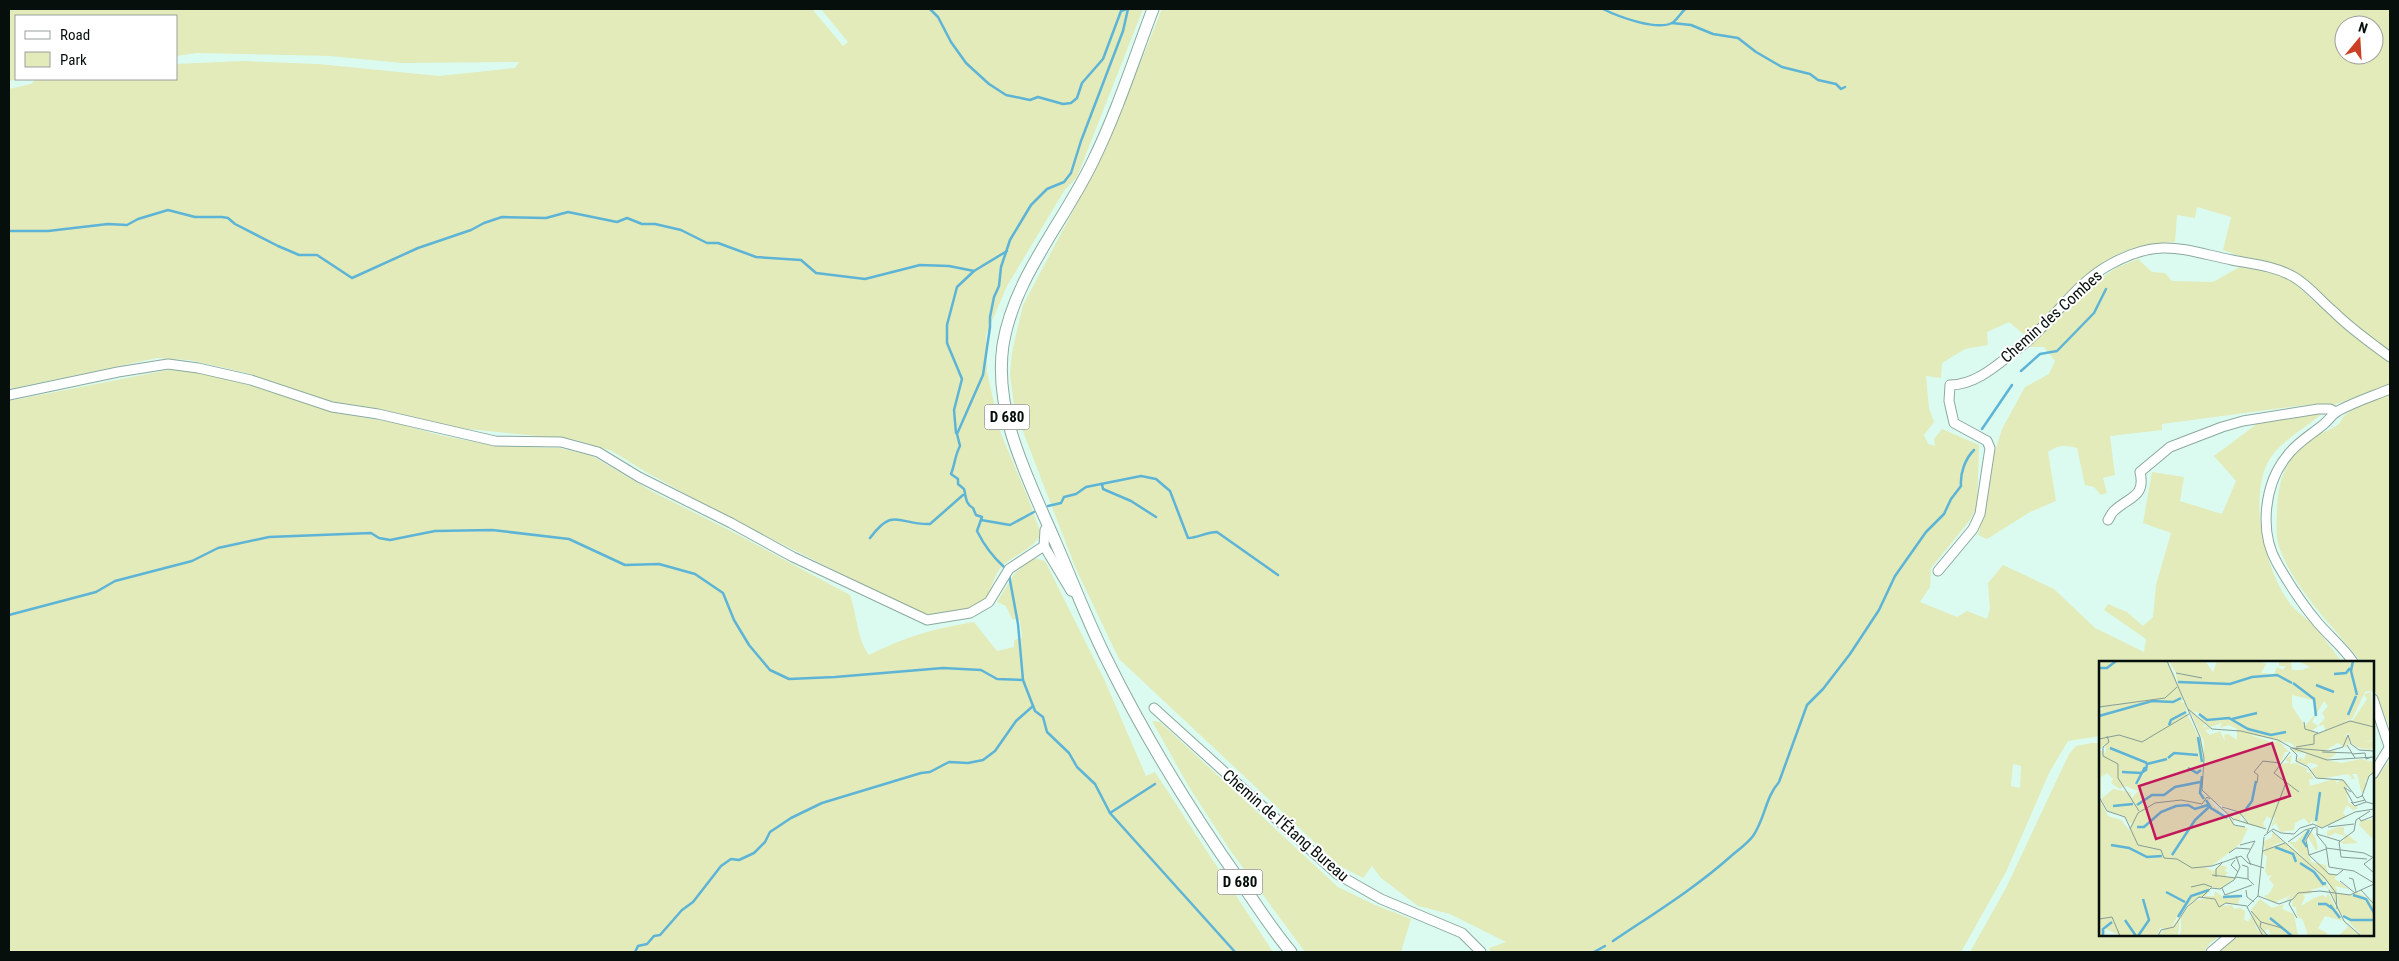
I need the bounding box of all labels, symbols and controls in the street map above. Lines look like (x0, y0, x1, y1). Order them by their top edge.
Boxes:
legend (15, 15, 178, 80)
north arrow (2334, 15, 2384, 65)
text: N (2356, 19, 2370, 37)
text: Road (60, 26, 90, 44)
text: Park (60, 51, 87, 69)
street label: Chemin des Combes (1997, 266, 2106, 367)
road number: D 680 (984, 404, 1030, 430)
inset map (2099, 661, 2374, 936)
street label: Chemin de l'Étang Bureau (1219, 765, 1353, 885)
road number: D 680 (1218, 870, 1262, 894)

